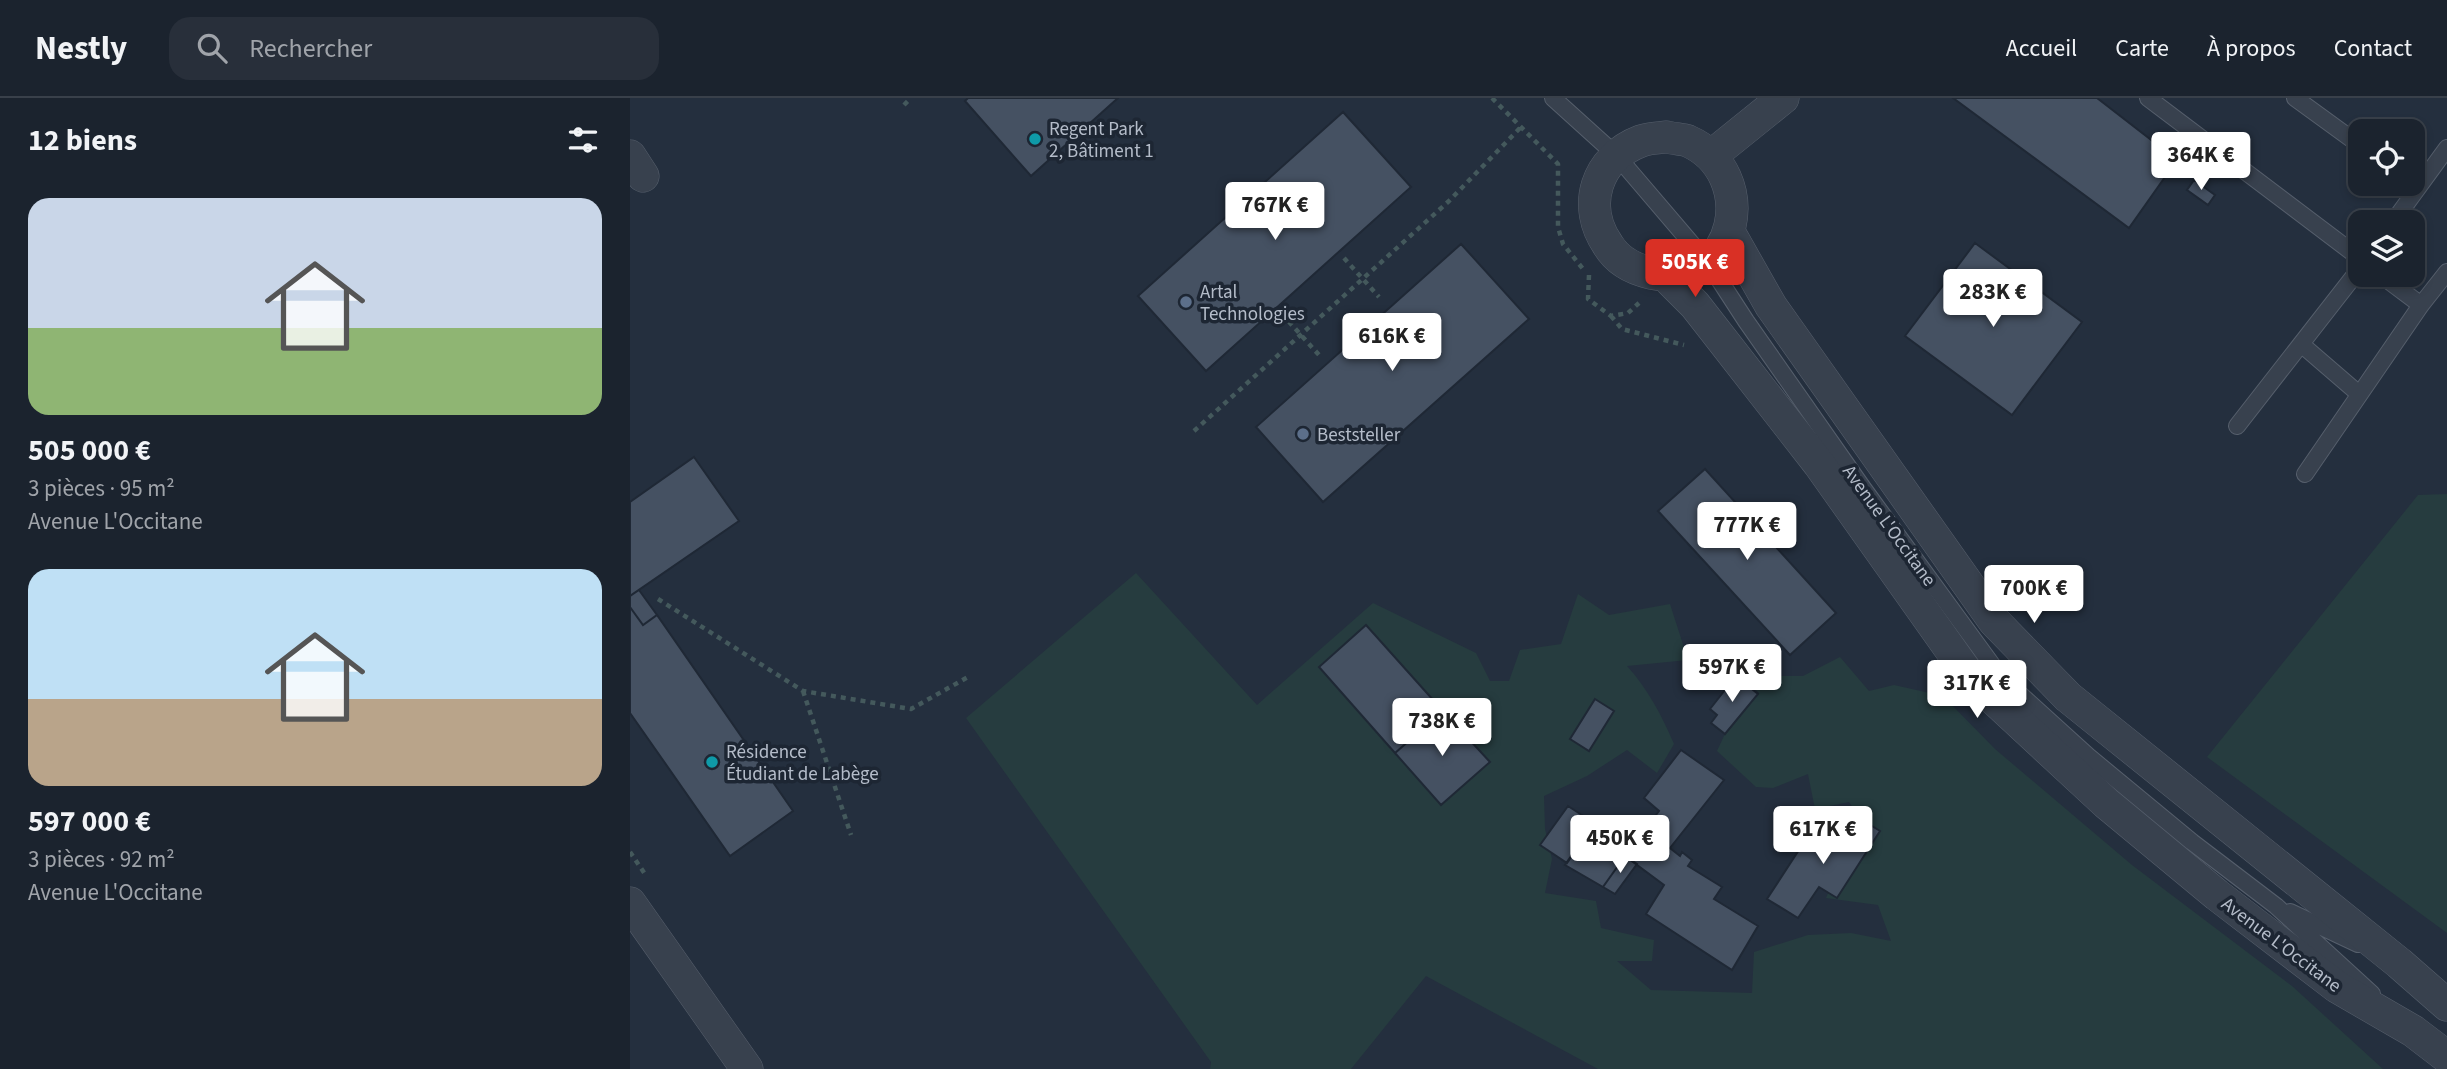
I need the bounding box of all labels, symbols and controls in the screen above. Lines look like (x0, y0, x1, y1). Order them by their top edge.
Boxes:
search box (169, 17, 659, 80)
text: Nestly (35, 25, 127, 72)
icon: search (193, 29, 231, 67)
text: Rechercher (249, 30, 372, 67)
text: Accueil (2006, 31, 2077, 66)
text: Carte (2115, 31, 2169, 66)
text: À propos (2207, 31, 2296, 66)
text: Contact (2334, 31, 2412, 66)
place label: Regent Park 2, Bâtiment 1 (1049, 116, 1154, 165)
text: 12 biens (28, 119, 137, 162)
map controls (2348, 119, 2425, 287)
button: locate (2348, 119, 2425, 196)
icon: filters (564, 121, 602, 159)
marker: Regent Park 2, Bâtiment 1 (1027, 131, 1043, 147)
pin: 364K € (2144, 132, 2258, 192)
text: 364K € (2167, 138, 2235, 171)
pin: 767K € (1218, 183, 1332, 242)
text: 767K € (1241, 188, 1309, 221)
button: layers (2348, 210, 2425, 287)
pin: 505K € (1638, 240, 1752, 299)
icon: home (252, 243, 378, 369)
text: 505K € (1661, 245, 1729, 278)
pin: 283K € (1936, 270, 2050, 329)
text: 283K € (1959, 275, 2027, 308)
place label: Artal Technologies (1200, 279, 1305, 328)
marker: Artal Technologies (1178, 294, 1194, 310)
pin: 616K € (1335, 314, 1449, 373)
text: 616K € (1358, 319, 1426, 352)
place label: Beststeller (1317, 422, 1401, 449)
marker: Beststeller (1295, 426, 1311, 442)
text: 505 000 € (28, 429, 151, 472)
street label: Avenue L'Occitane (1835, 460, 1942, 592)
text: 3 pièces · 95 m² (28, 472, 175, 505)
pin: 777K € (1690, 503, 1804, 562)
text: Avenue L'Occitane (28, 505, 203, 538)
text: 777K € (1713, 508, 1781, 541)
pin: 700K € (1977, 566, 2091, 625)
text: 700K € (2000, 571, 2068, 604)
icon: home (252, 614, 378, 740)
pin: 597K € (1675, 644, 1789, 704)
text: 597K € (1698, 650, 1766, 683)
pin: 317K € (1920, 660, 2034, 720)
text: 317K € (1943, 666, 2011, 699)
pin: 738K € (1385, 698, 1499, 758)
text: 738K € (1408, 704, 1476, 737)
place label: Résidence Étudiant de Labège (726, 739, 879, 788)
marker: Résidence Étudiant de Labège (704, 754, 720, 770)
text: 597 000 € (28, 800, 151, 843)
pin: 617K € (1766, 806, 1880, 866)
text: 617K € (1789, 812, 1857, 845)
pin: 450K € (1563, 816, 1677, 875)
text: 450K € (1586, 821, 1654, 854)
text: 3 pièces · 92 m² (28, 843, 175, 876)
text: Avenue L'Occitane (28, 876, 203, 909)
street label: Avenue L'Occitane (2215, 891, 2347, 999)

